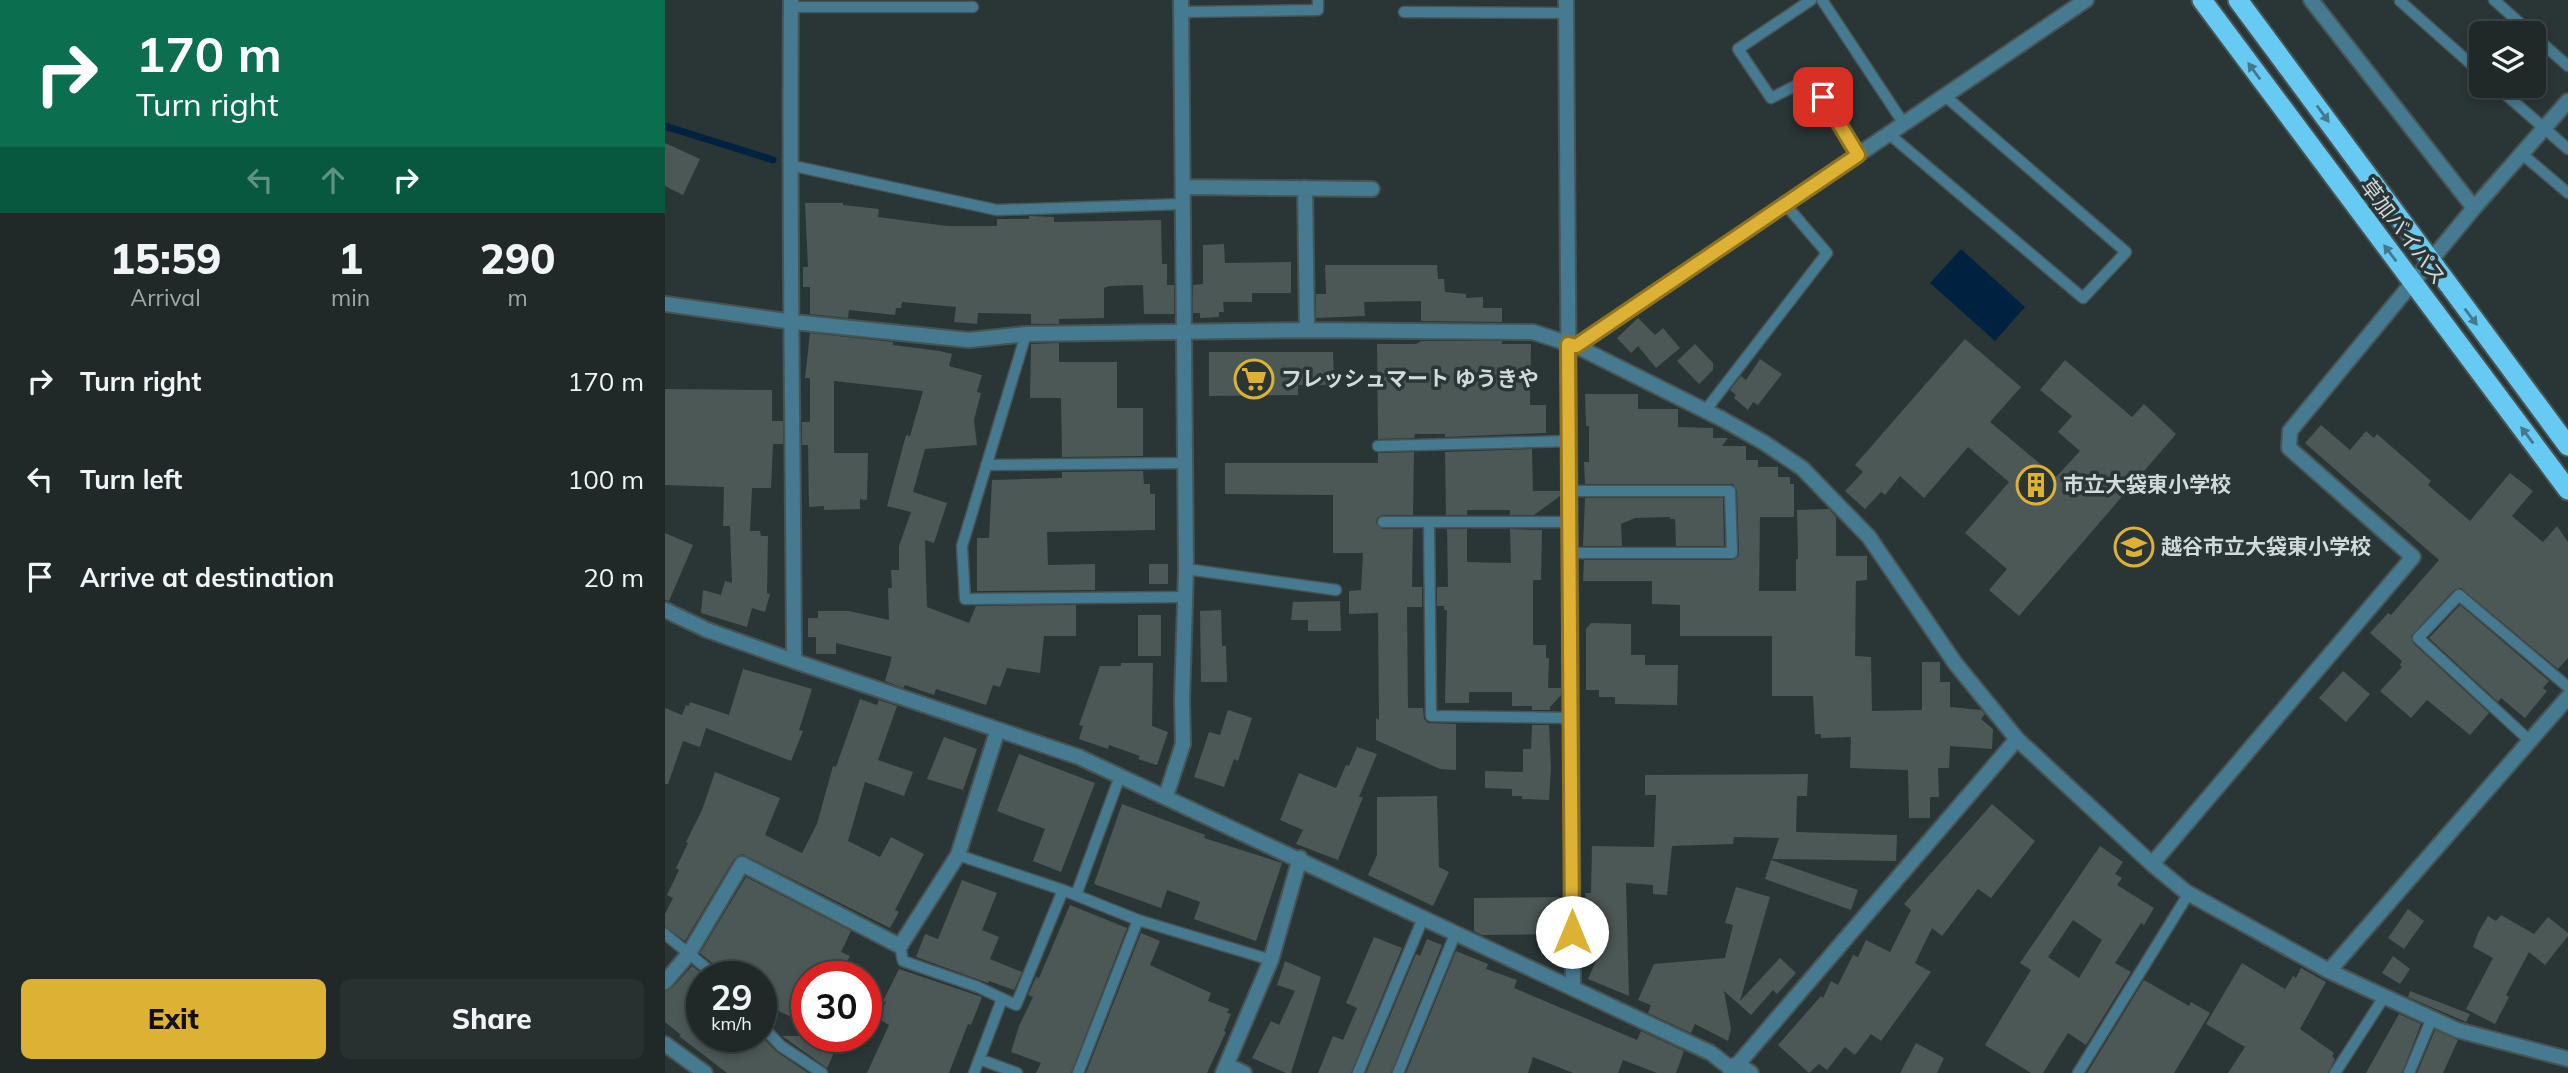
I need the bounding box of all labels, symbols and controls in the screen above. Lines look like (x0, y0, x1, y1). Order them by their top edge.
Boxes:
map controls (2469, 21, 2546, 98)
button: layers (2469, 21, 2546, 98)
text: 170 m (136, 23, 282, 84)
icon: right (21, 28, 112, 119)
one-way arrow (2247, 62, 2261, 80)
pin (1793, 67, 1853, 127)
icon: arrive (1804, 78, 1842, 116)
text: Turn right (136, 84, 279, 124)
one-way arrow (2315, 105, 2329, 123)
icon: left (241, 161, 279, 199)
icon: ahead (314, 161, 352, 199)
icon: right (387, 161, 425, 199)
street label: 草加バイパス (2356, 173, 2452, 289)
text: 15:59 (110, 232, 221, 285)
text: 1 (338, 232, 363, 285)
text: 290 (480, 232, 555, 285)
one-way arrow (2384, 244, 2398, 262)
text: Arrival (130, 283, 201, 312)
text: min (331, 283, 370, 312)
text: m (507, 283, 528, 312)
one-way arrow (2464, 308, 2478, 326)
supermarket icon: フレッシュマート ゆうきや (1233, 358, 1275, 400)
icon: right (21, 362, 59, 400)
text: Turn right (80, 365, 201, 398)
text: 170 m (568, 365, 644, 398)
place label: フレッシュマート ゆうきや (1281, 365, 1539, 391)
one-way arrow (2520, 426, 2534, 444)
icon: left (21, 460, 59, 498)
text: Turn left (80, 463, 182, 496)
text: 100 m (568, 463, 644, 496)
building icon: 市立大袋東小学校 (2015, 464, 2057, 506)
place label: 市立大袋東小学校 (2063, 471, 2231, 497)
school or university icon: 越谷市立大袋東小学校 (2113, 526, 2155, 568)
place label: 越谷市立大袋東小学校 (2161, 533, 2371, 559)
icon: arrive (21, 558, 59, 596)
text: Arrive at destination (80, 561, 335, 594)
text: 20 m (583, 561, 644, 594)
position arrow (1535, 895, 1609, 969)
speed limit sign: 30 (791, 961, 882, 1052)
text: 29 (710, 975, 753, 1019)
button: Exit (21, 979, 326, 1059)
button: Share (340, 979, 644, 1059)
text: km/h (711, 1012, 752, 1035)

